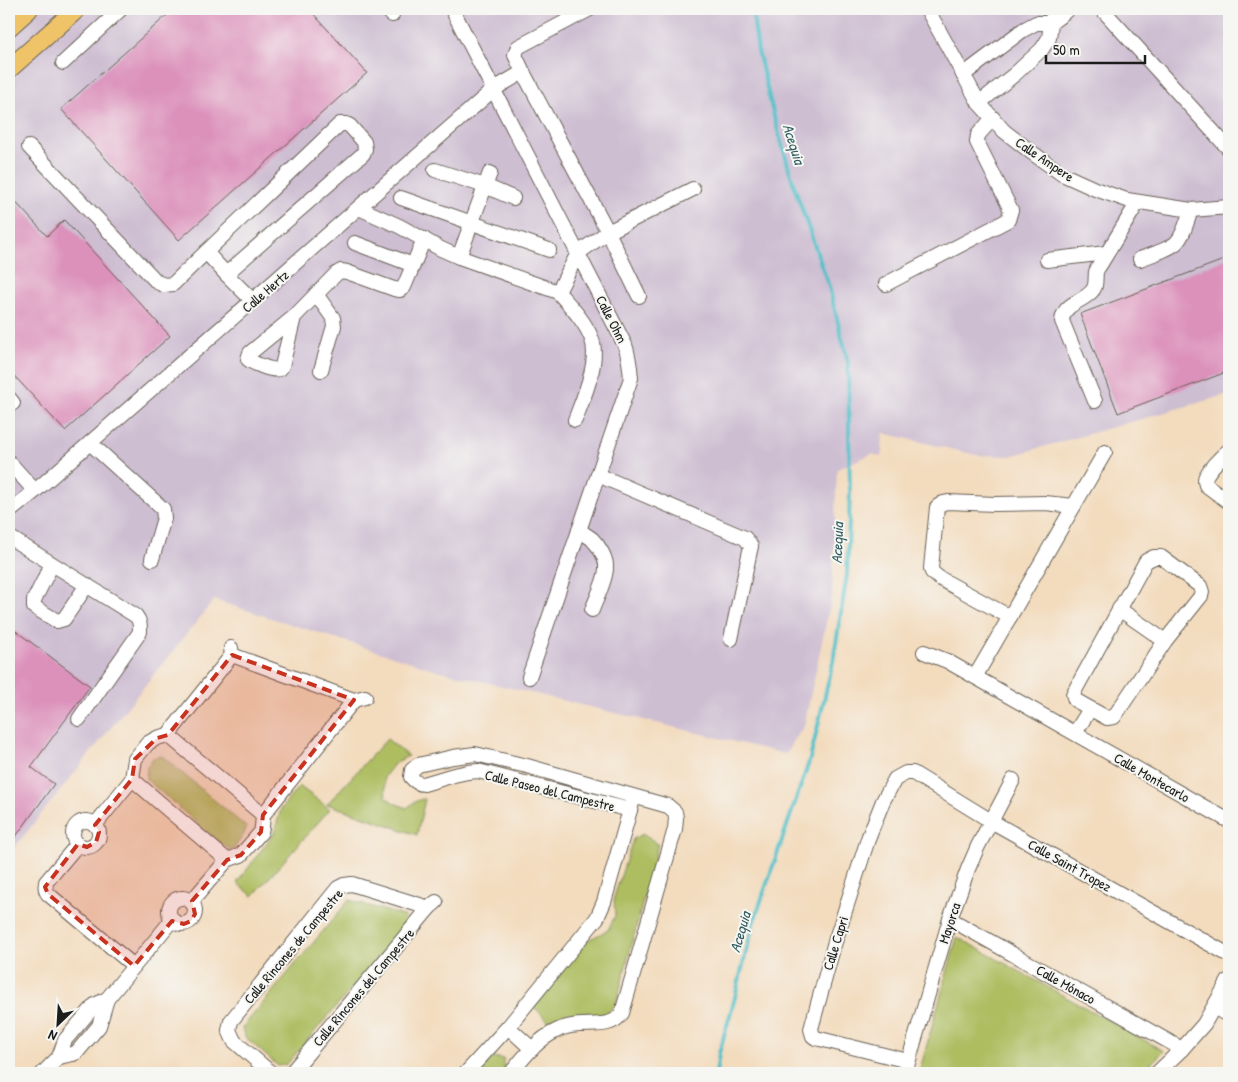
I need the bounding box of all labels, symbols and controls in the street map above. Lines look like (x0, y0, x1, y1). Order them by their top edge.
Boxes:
scale bar (1046, 32, 1144, 64)
text: 50 m (1053, 39, 1080, 60)
water label: Acequia (778, 121, 811, 169)
street label: Calle Ampere (1011, 132, 1078, 187)
street label: Calle Hertz (238, 265, 292, 317)
street label: Calle Ohm (592, 292, 632, 346)
water label: Acequia (826, 520, 848, 564)
street label: Calle Montecarlo (1111, 748, 1194, 806)
street label: Calle Paseo del Campestre (483, 765, 617, 816)
street label: Calle Saint Tropez (1024, 834, 1115, 897)
street label: Calle Rincones de Campestre (239, 884, 348, 1008)
street label: Mayorca (934, 900, 966, 946)
water label: Acequia (724, 907, 756, 955)
street label: Calle Capri (818, 914, 853, 973)
street label: Calle Rincones del Campestre (308, 924, 419, 1051)
street label: Calle Mónaco (1033, 960, 1099, 1008)
north arrow (32, 1000, 82, 1050)
text: N (44, 1026, 60, 1046)

